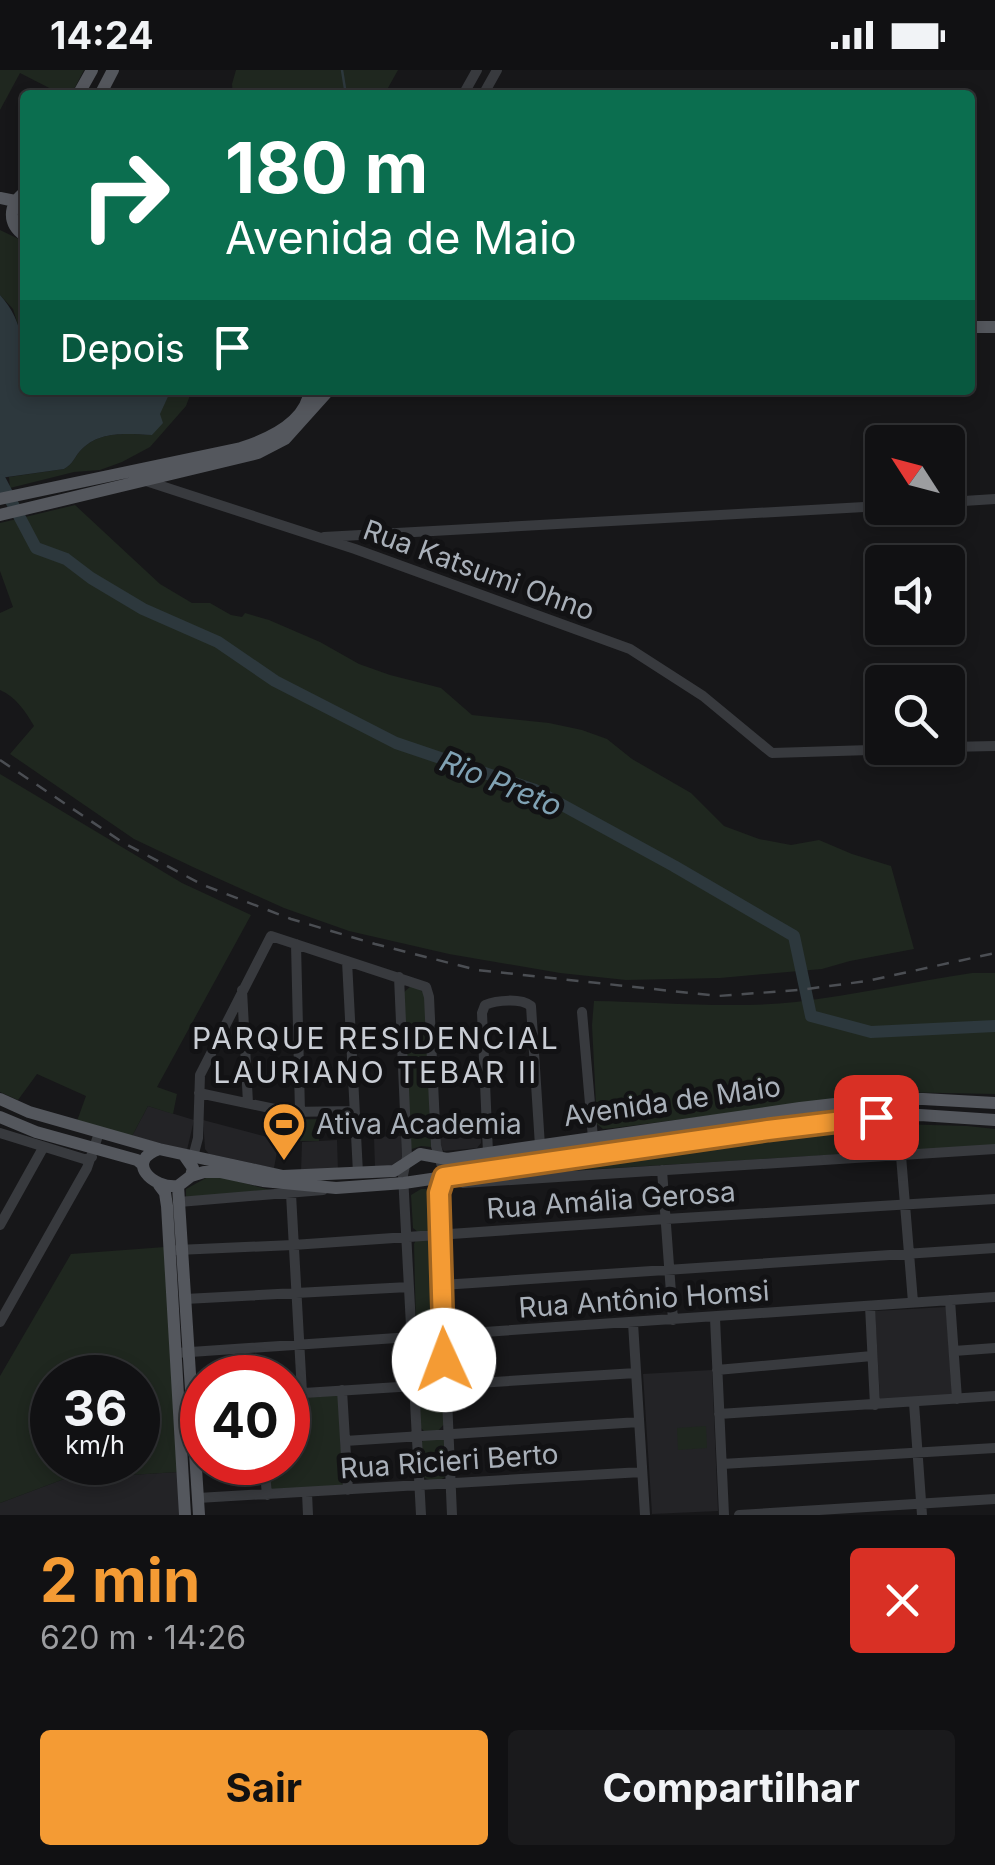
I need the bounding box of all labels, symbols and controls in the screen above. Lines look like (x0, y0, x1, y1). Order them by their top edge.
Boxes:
text: 14:24 (50, 12, 154, 58)
text: 180 m (225, 125, 428, 210)
icon: right (60, 130, 190, 260)
text: Avenida de Maio (225, 210, 577, 265)
icon: arrive (205, 320, 260, 375)
text: Depois (60, 325, 185, 371)
north arrow (865, 425, 965, 525)
map controls (865, 425, 965, 765)
street label: Rua Katsumi Ohno (359, 512, 599, 628)
button: sound (865, 545, 965, 645)
button: search (865, 665, 965, 765)
water label: Rio Preto (435, 742, 567, 824)
district label: PARQUE RESIDENCIAL LAURIANO TEBAR II (192, 1020, 560, 1090)
street label: Avenida de Maio (561, 1069, 783, 1133)
pin (834, 1075, 919, 1160)
icon: arrive (849, 1090, 904, 1145)
sports icon: Ativa Academia (261, 1101, 307, 1162)
place label: Ativa Academia (316, 1107, 522, 1141)
street label: Rua Amália Gerosa (485, 1174, 737, 1226)
street label: Rua Antônio Homsi (517, 1273, 771, 1325)
position arrow (392, 1308, 496, 1412)
speed limit sign: 40 (180, 1355, 310, 1485)
text: 36 (63, 1378, 127, 1438)
text: km/h (65, 1430, 125, 1460)
street label: Rua Ricieri Berto (339, 1436, 559, 1486)
text: 2 min (40, 1544, 200, 1616)
button: close (850, 1548, 955, 1653)
text: 620 m · 14:26 (40, 1618, 246, 1657)
button: Sair (40, 1730, 488, 1845)
button: Compartilhar (508, 1730, 955, 1845)

